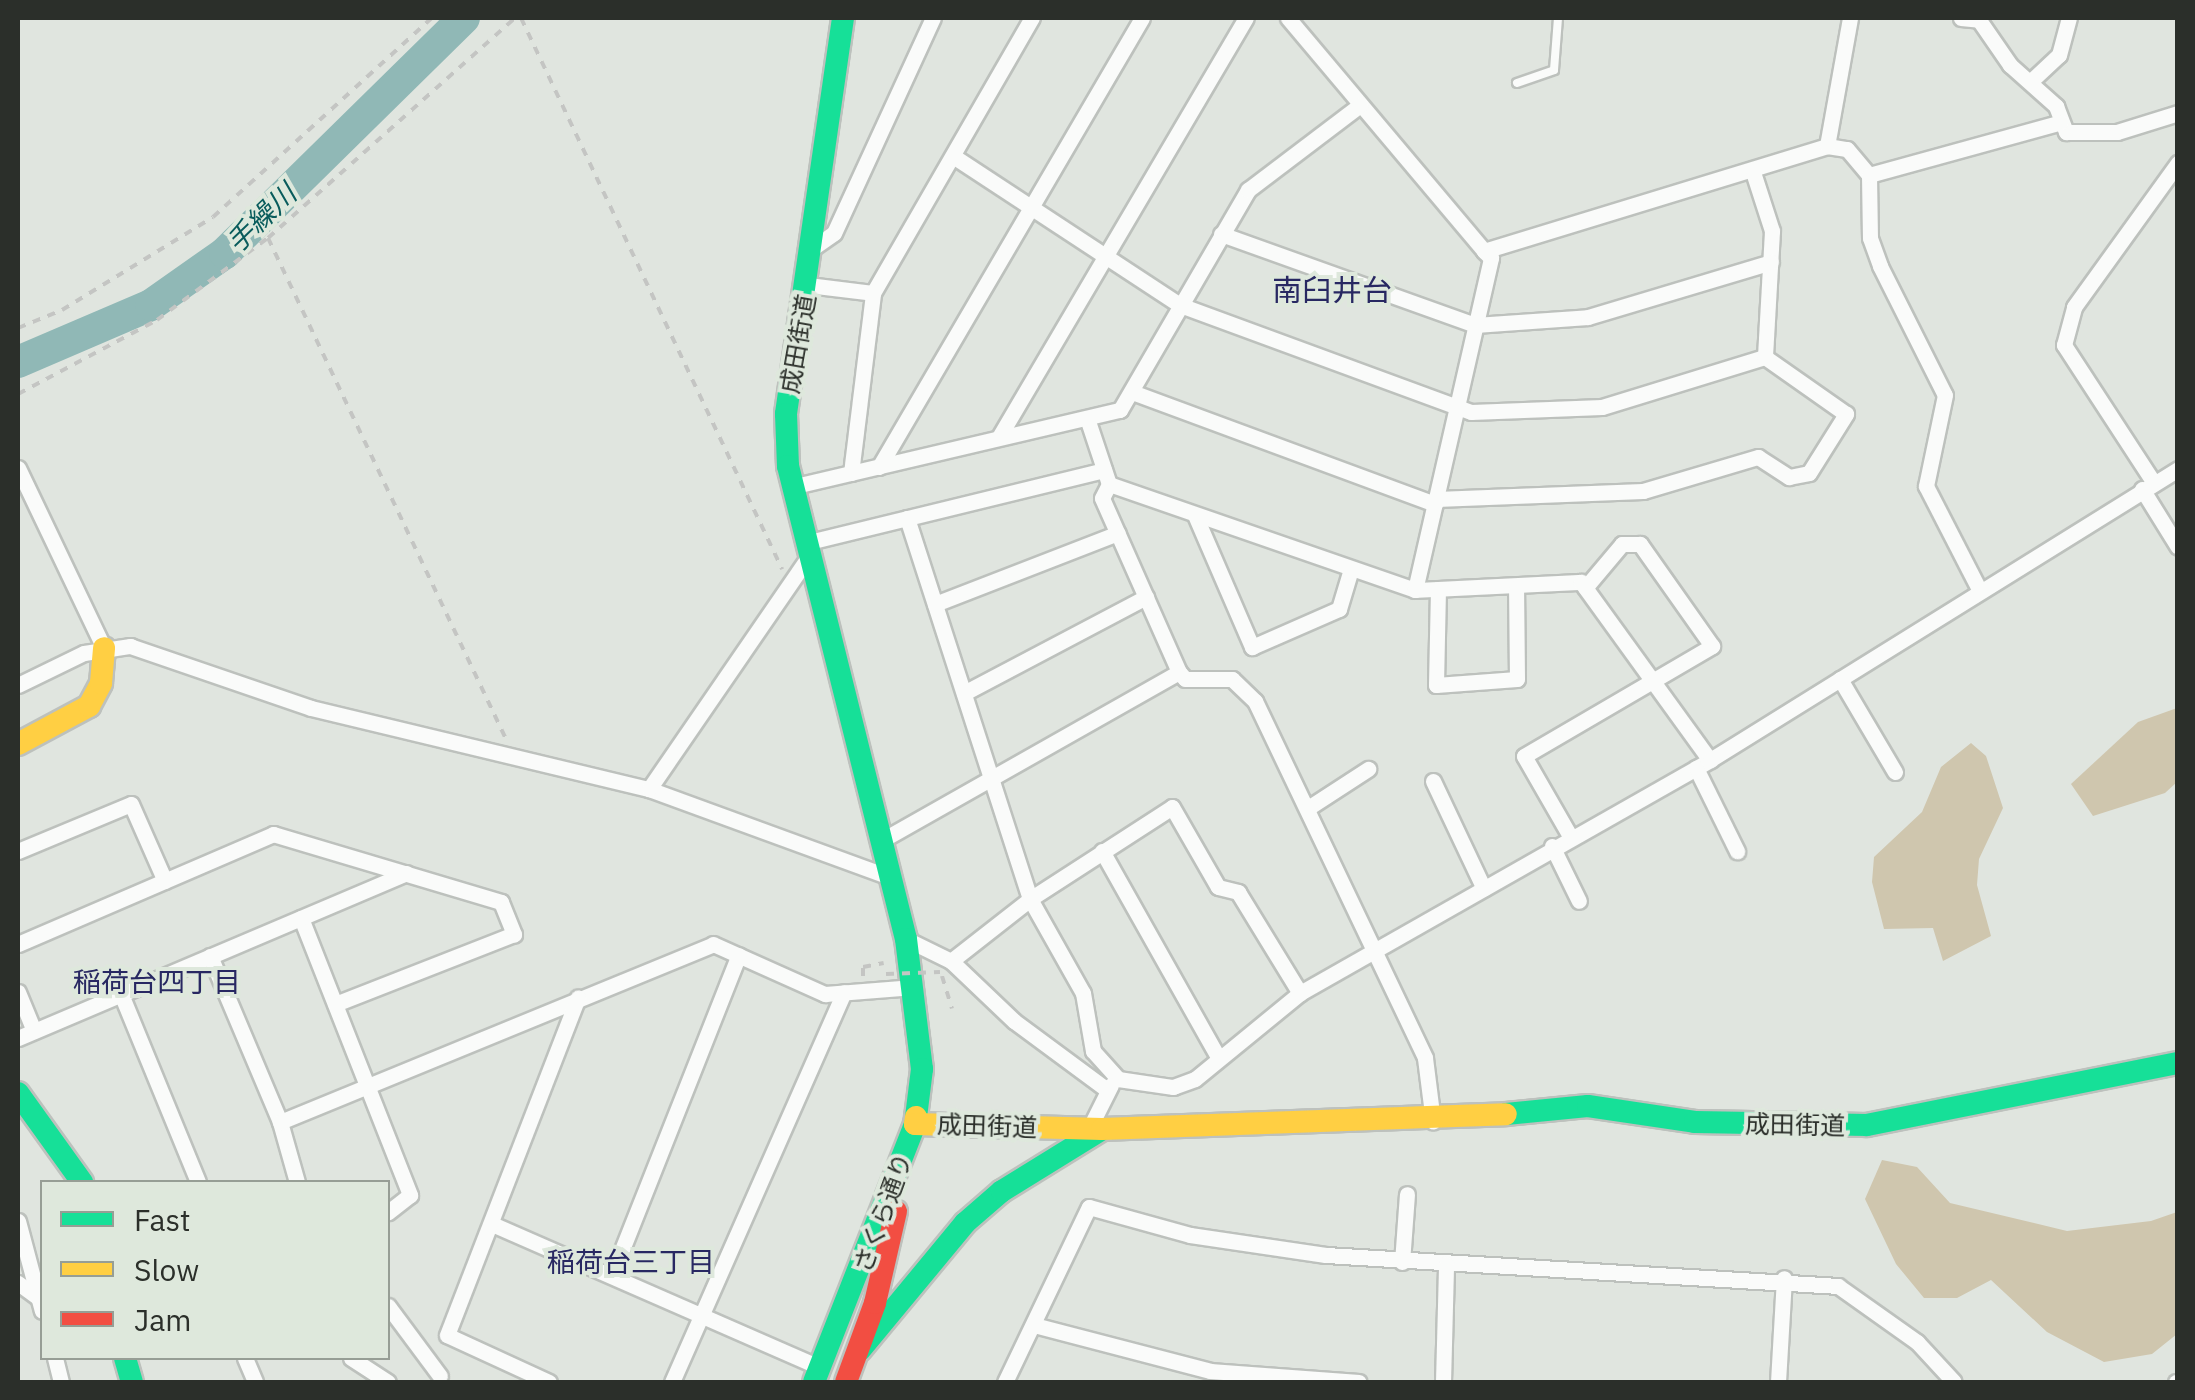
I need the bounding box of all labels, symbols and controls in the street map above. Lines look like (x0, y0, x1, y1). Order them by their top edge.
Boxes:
water label: 手繰川 (219, 177, 303, 259)
district label: 南臼井台 (1272, 272, 1392, 308)
street label: 成田街道 (775, 292, 821, 396)
district label: 稲荷台四丁目 (73, 965, 241, 999)
street label: 成田街道 (937, 1109, 1037, 1143)
street label: 成田街道 (1745, 1109, 1845, 1141)
street label: さくら通り (848, 1149, 918, 1277)
legend (40, 1180, 390, 1360)
text: Fast (134, 1200, 191, 1239)
district label: 稲荷台三丁目 (547, 1245, 715, 1279)
text: Slow (134, 1250, 199, 1289)
text: Jam (134, 1300, 192, 1339)

